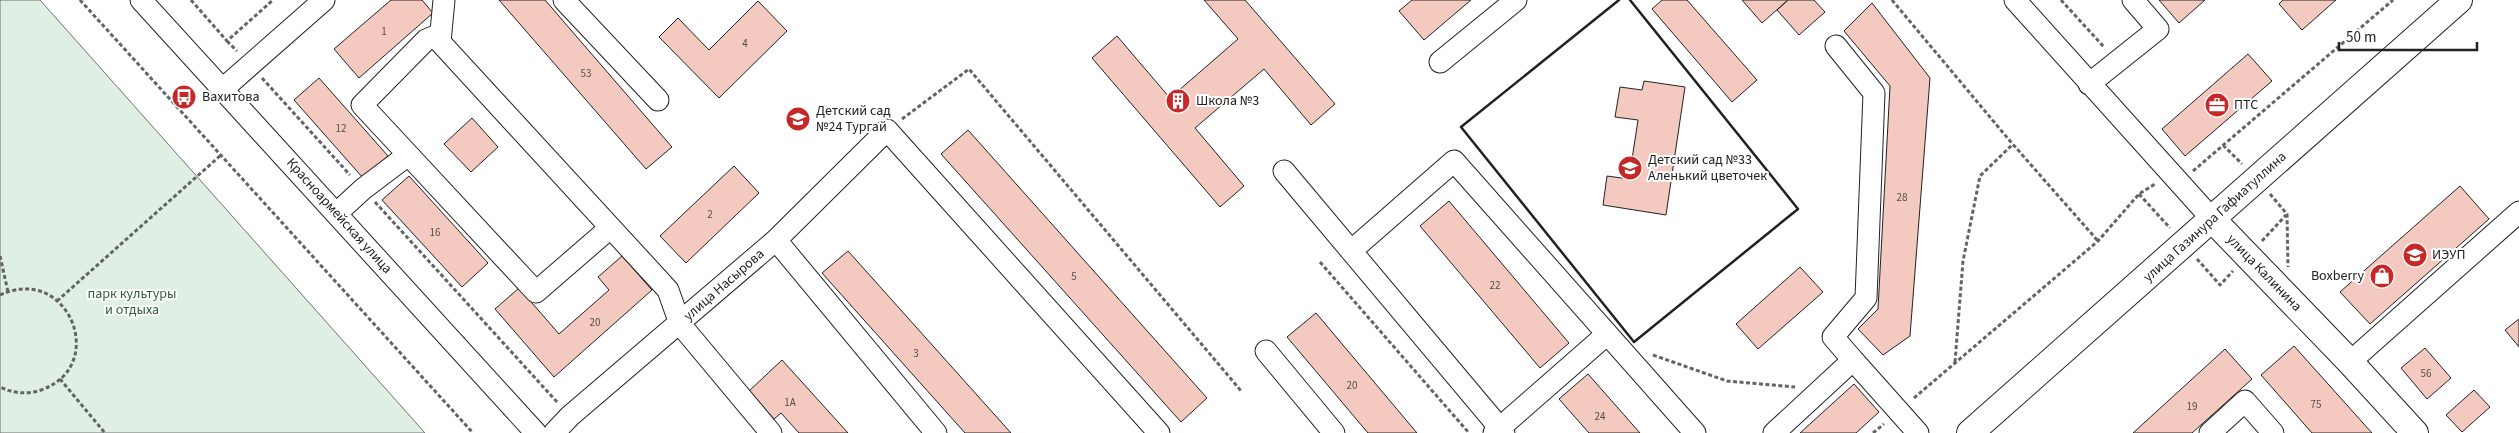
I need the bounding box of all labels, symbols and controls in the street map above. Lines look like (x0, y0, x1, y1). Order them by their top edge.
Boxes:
scale bar (2339, 20, 2476, 52)
house number: 1 (381, 24, 387, 39)
text: 50 m (2346, 27, 2376, 48)
house number: 4 (742, 36, 748, 51)
house number: 53 (581, 66, 591, 81)
bus stop icon: Вахитова (171, 84, 197, 110)
place label: Вахитова (202, 87, 259, 107)
building icon: Школа №3 (1165, 88, 1191, 114)
place label: Школа №3 (1196, 91, 1259, 111)
office icon: ПТС (2204, 92, 2230, 118)
place label: ПТС (2234, 95, 2258, 115)
place label: Детский сад №24 Тургай (816, 101, 891, 137)
school or university icon: Детский сад №24 Тургай (785, 106, 811, 132)
house number: 12 (336, 121, 346, 136)
street label: улица Газинура Гафиатуллина (2139, 147, 2291, 287)
place label: Детский сад №33 Аленький цветочек (1648, 150, 1767, 186)
street label: Красноармейская улица (281, 154, 397, 278)
school or university icon: Детский сад №33 Аленький цветочек (1617, 155, 1643, 181)
house number: 28 (1897, 190, 1908, 205)
house number: 2 (707, 207, 713, 222)
house number: 16 (430, 225, 441, 240)
street label: улица Калинина (2222, 230, 2306, 316)
school or university icon: ИЭУП (2402, 242, 2428, 268)
street label: улица Насырова (679, 244, 769, 326)
place label: ИЭУП (2432, 245, 2465, 265)
shop icon: Boxberry (2369, 263, 2395, 289)
place label: Boxberry (2311, 266, 2364, 286)
house number: 5 (1071, 269, 1077, 284)
house number: 22 (1490, 278, 1500, 293)
park label: парк культуры и отдыха (88, 284, 176, 320)
house number: 20 (590, 315, 600, 330)
house number: 3 (913, 346, 919, 361)
house number: 56 (2421, 366, 2432, 381)
house number: 20 (1347, 378, 1357, 393)
house number: 1А (784, 395, 796, 410)
house number: 75 (2311, 397, 2321, 412)
house number: 19 (2187, 399, 2197, 414)
house number: 24 (1595, 409, 1606, 424)

